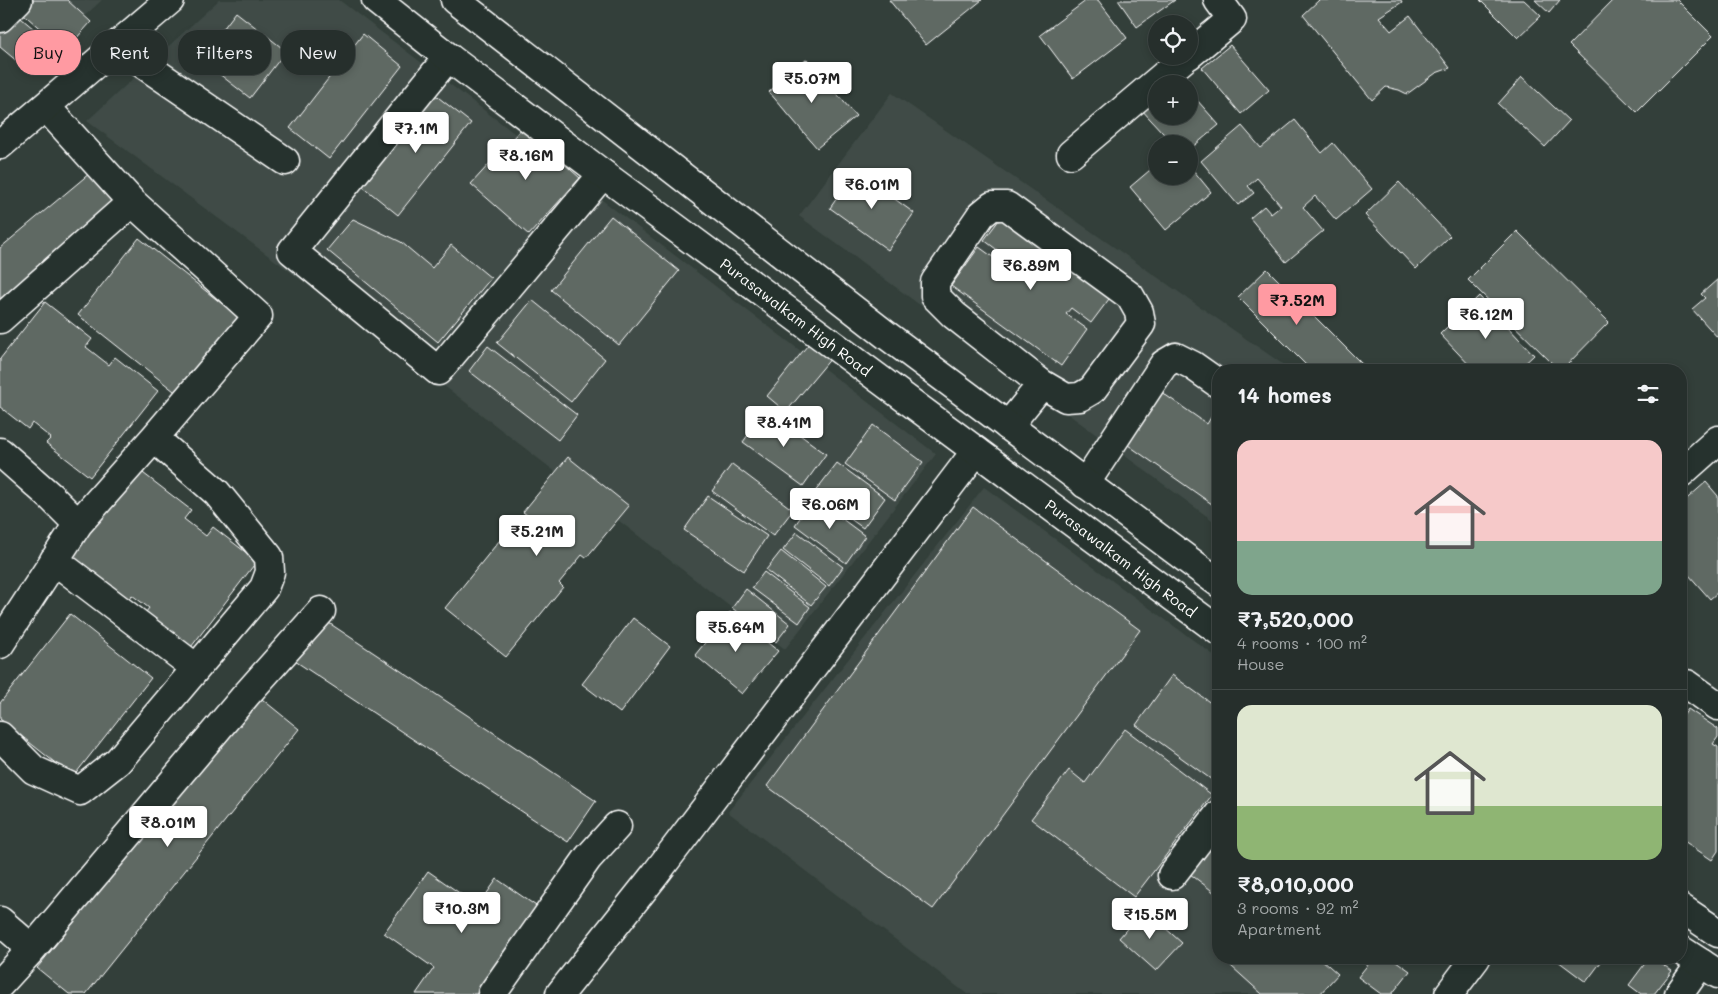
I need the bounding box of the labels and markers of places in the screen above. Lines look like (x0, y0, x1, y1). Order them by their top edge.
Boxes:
pin: ₹5.07M (771, 62, 853, 104)
pin: ₹7.1M (381, 112, 451, 154)
pin: ₹8.16M (485, 138, 567, 181)
pin: ₹6.01M (831, 168, 913, 210)
pin: ₹6.89M (990, 248, 1072, 291)
pin: ₹7.52M (1256, 284, 1338, 326)
pin: ₹6.12M (1445, 298, 1527, 340)
pin: ₹8.41M (743, 406, 825, 448)
pin: ₹6.06M (789, 488, 871, 530)
pin: ₹5.21M (496, 514, 578, 557)
pin: ₹5.64M (695, 610, 777, 653)
pin: ₹8.01M (127, 806, 209, 848)
pin: ₹10.3M (421, 892, 503, 934)
pin: ₹15.5M (1109, 898, 1191, 940)

